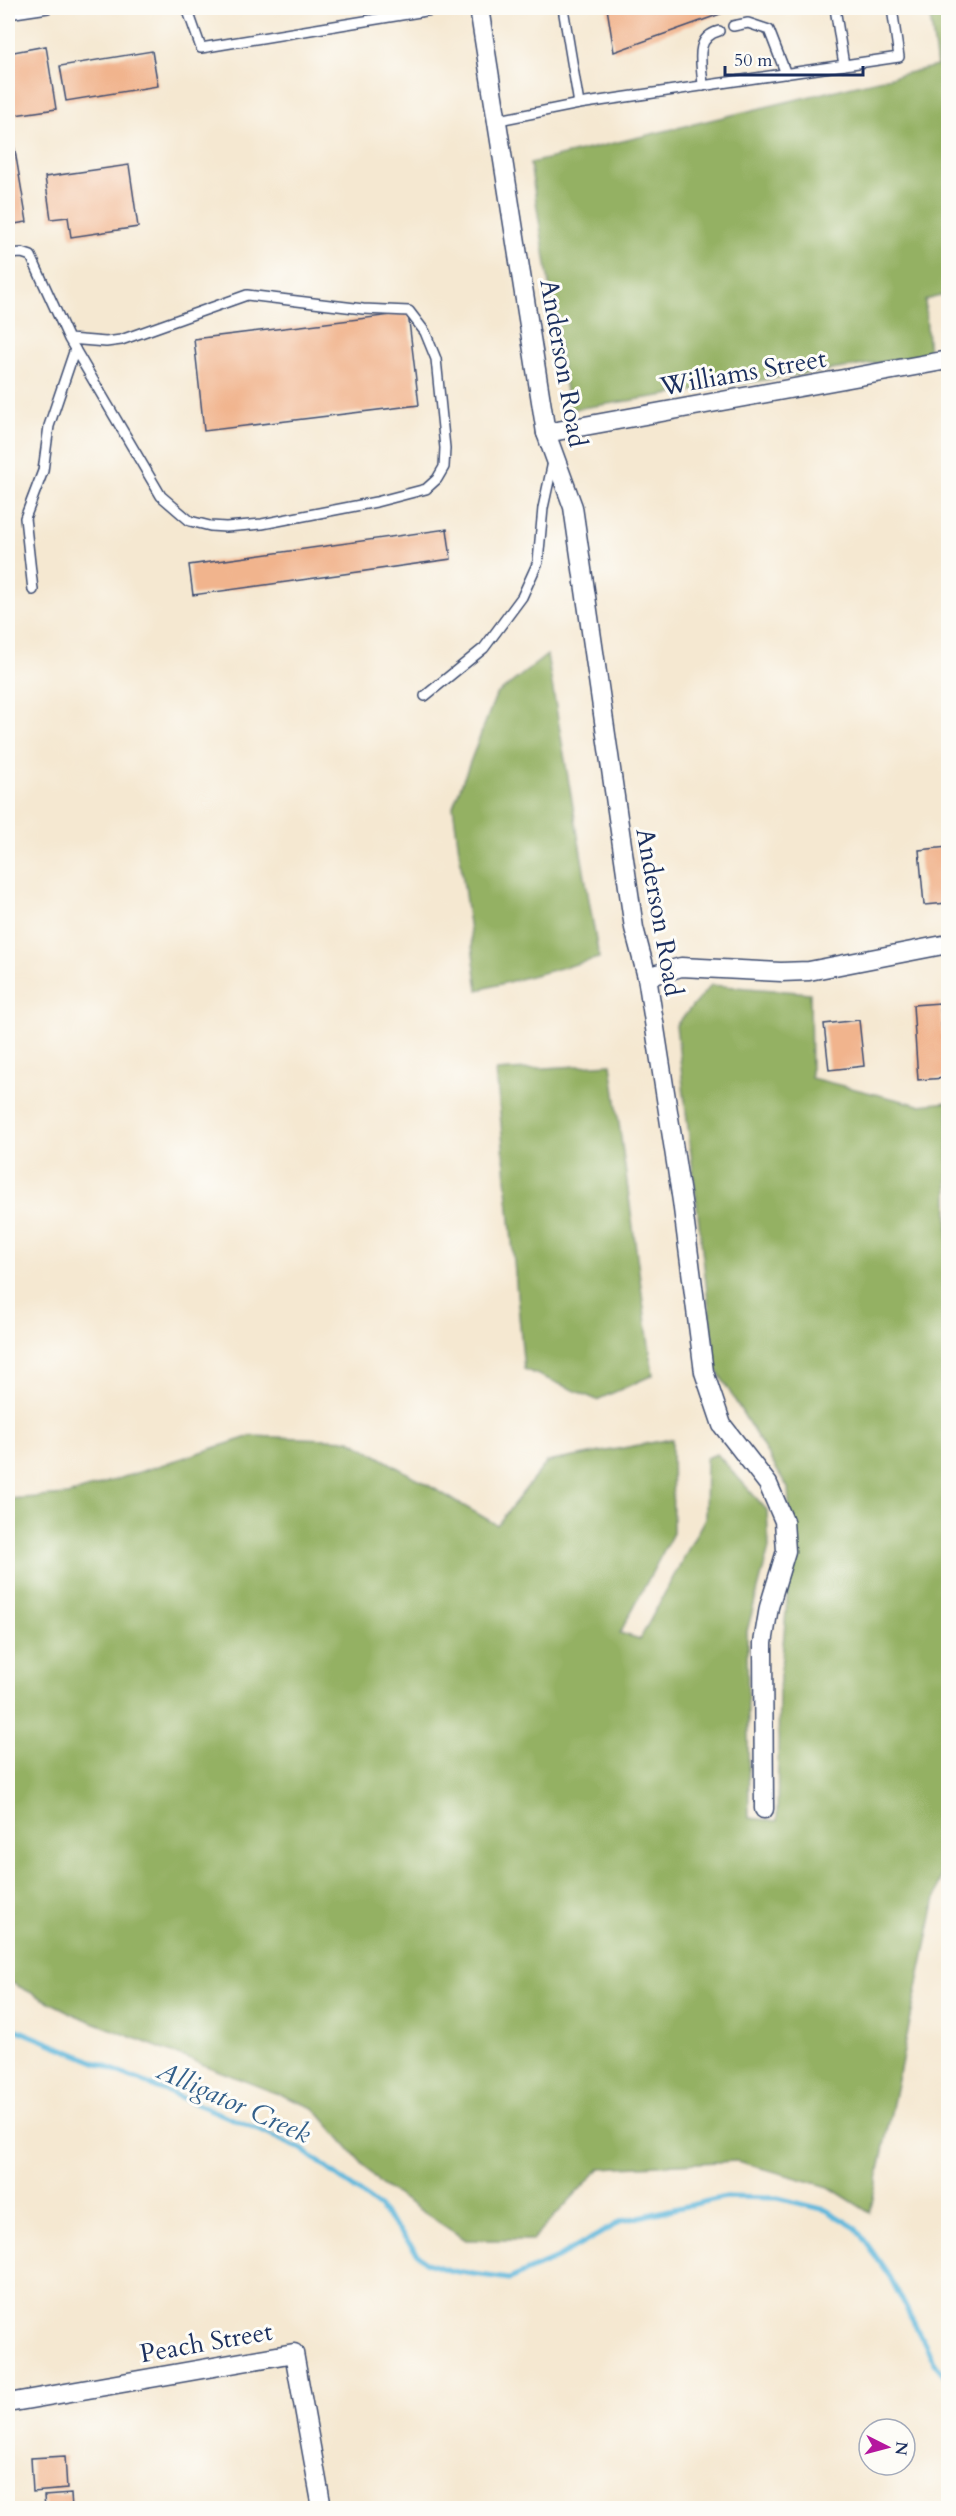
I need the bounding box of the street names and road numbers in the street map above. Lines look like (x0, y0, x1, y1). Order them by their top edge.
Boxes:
street label: Anderson Road (532, 276, 596, 450)
street label: Williams Street (656, 341, 829, 404)
street label: Anderson Road (628, 825, 692, 999)
street label: Peach Street (137, 2314, 275, 2371)

